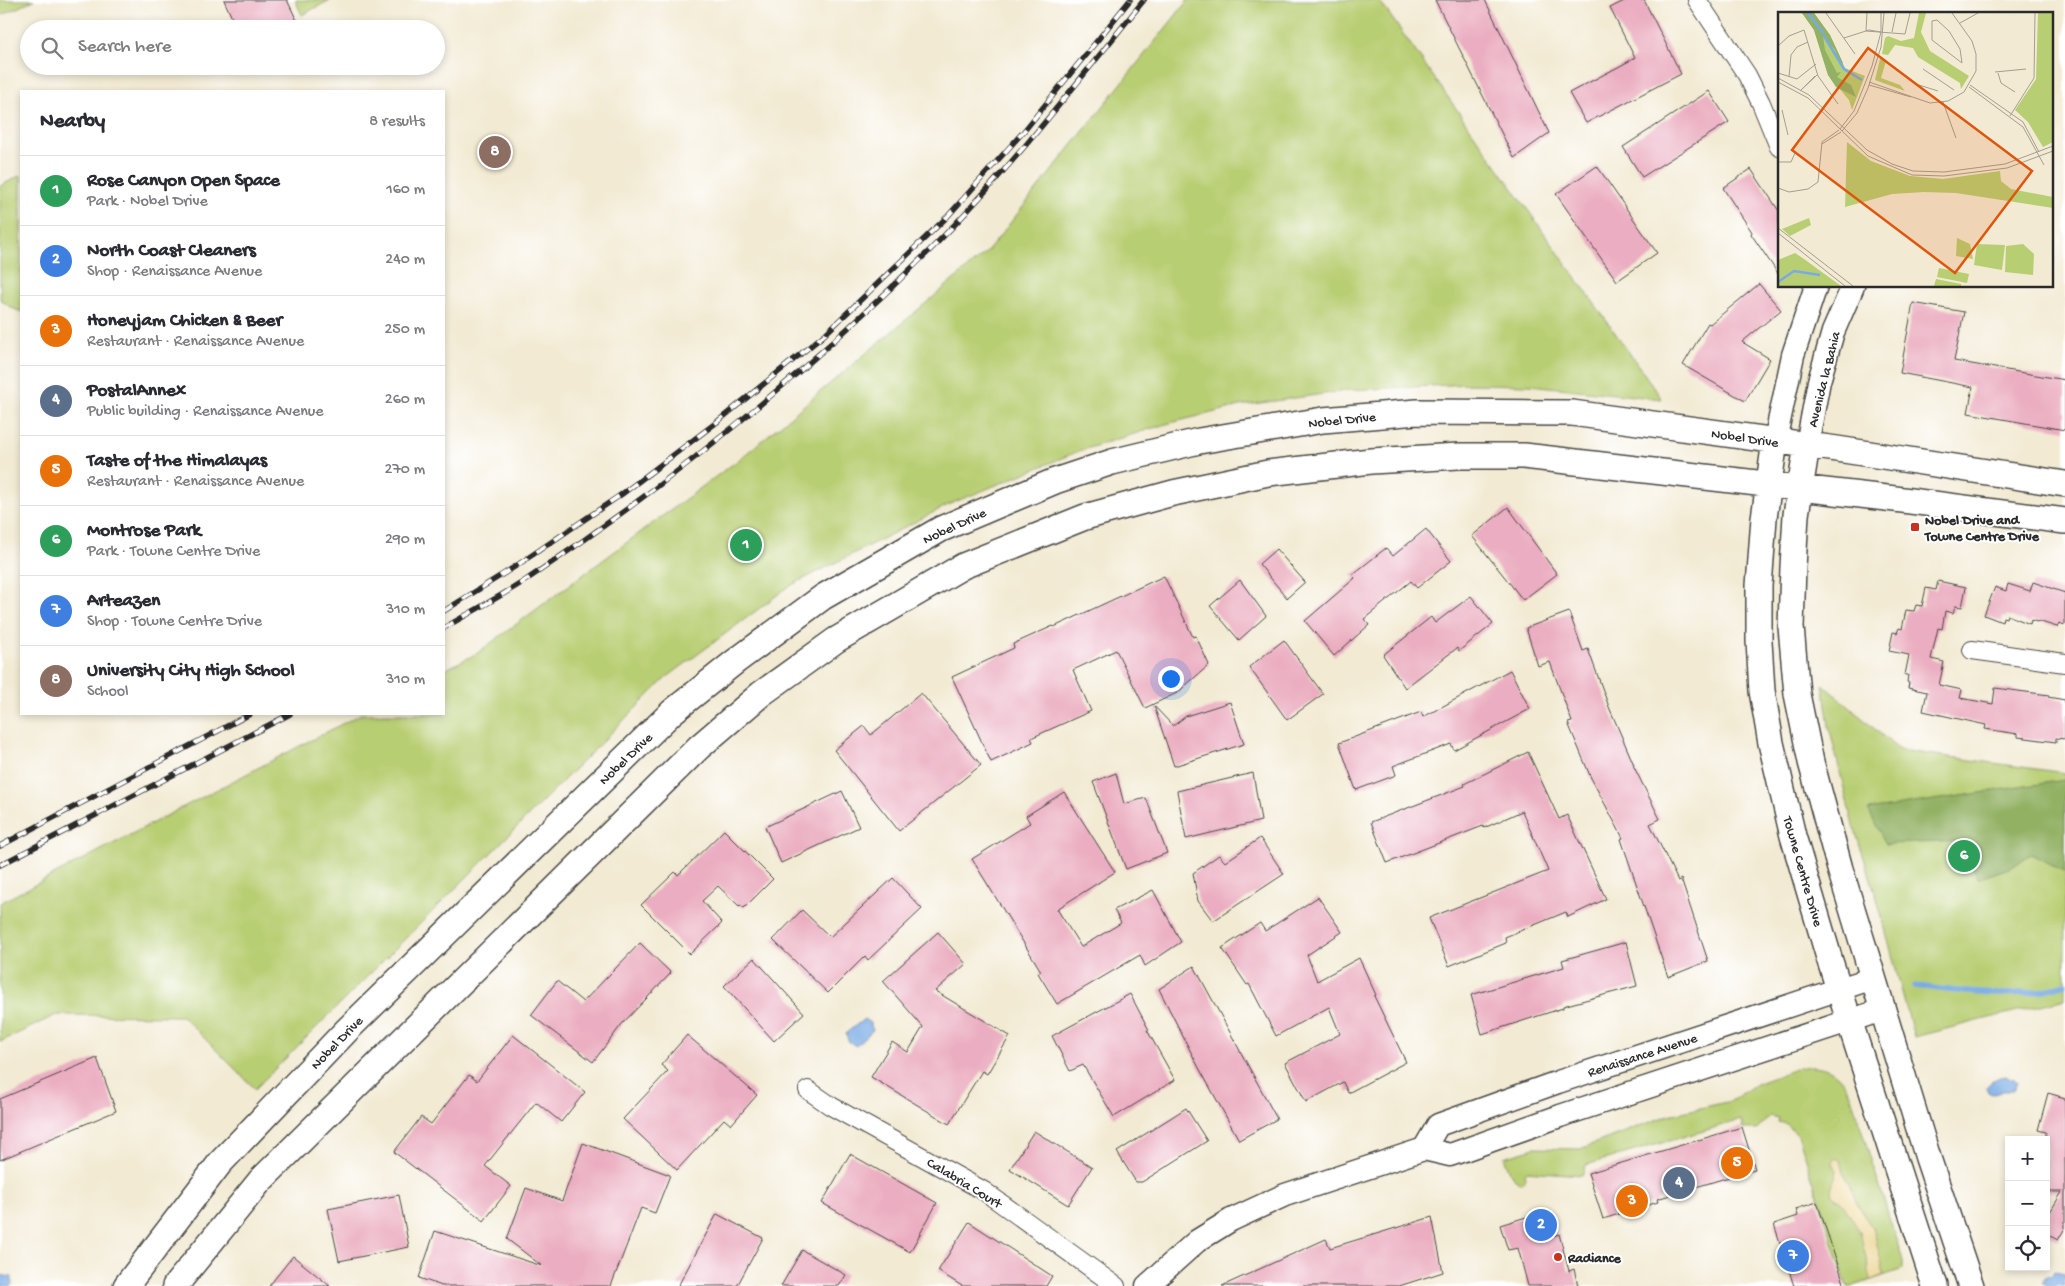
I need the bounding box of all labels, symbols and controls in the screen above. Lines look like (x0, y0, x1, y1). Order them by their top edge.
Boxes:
inset map (1778, 12, 2052, 288)
search box (20, 20, 445, 75)
icon: search (38, 34, 66, 62)
text: Search here (78, 36, 172, 59)
text: Nearby (40, 110, 105, 135)
text: 8 results (369, 113, 425, 132)
pin: 8 (479, 133, 511, 171)
text: Rose Canyon Open Space (87, 170, 280, 193)
text: 1 (53, 181, 59, 200)
text: 160 m (386, 181, 425, 200)
text: Park · Nobel Drive (87, 193, 208, 212)
text: North Coast Cleaners (87, 240, 256, 263)
text: 2 (52, 251, 60, 270)
text: 240 m (385, 251, 425, 270)
text: Shop · Renaissance Avenue (87, 263, 262, 282)
text: Honeyjam Chicken & Beer (87, 310, 282, 333)
text: 3 (52, 321, 60, 340)
text: 250 m (385, 321, 425, 340)
street label: Avenida la Bahia (1805, 329, 1846, 429)
text: Restaurant · Renaissance Avenue (87, 333, 304, 352)
text: PostalAnnex (87, 380, 186, 403)
text: 4 (52, 391, 60, 410)
text: 260 m (385, 391, 425, 410)
text: Public building · Renaissance Avenue (87, 403, 324, 422)
street label: Nobel Drive (1308, 409, 1378, 433)
street label: Nobel Drive (1710, 426, 1780, 453)
text: Taste of the Himalayas (87, 450, 267, 473)
text: 5 (52, 461, 60, 480)
text: 270 m (385, 461, 425, 480)
text: Restaurant · Renaissance Avenue (87, 473, 304, 492)
street label: Nobel Drive (921, 505, 990, 549)
place label: Nobel Drive and Towne Centre Drive (1924, 513, 2040, 546)
text: Montrose Park (87, 520, 201, 543)
marker: Nobel Drive and Towne Centre Drive (1909, 521, 1921, 533)
pin: 1 (730, 526, 762, 564)
text: 6 (52, 531, 60, 550)
text: 290 m (385, 531, 425, 550)
text: Park · Towne Centre Drive (87, 543, 260, 562)
text: Arteazen (87, 590, 160, 613)
text: 7 (52, 601, 60, 620)
text: 310 m (386, 601, 425, 620)
text: Shop · Towne Centre Drive (87, 613, 262, 632)
text: University City High School (87, 660, 295, 683)
your location (1158, 666, 1184, 692)
text: 8 (52, 671, 60, 690)
text: 310 m (386, 671, 425, 690)
text: School (87, 683, 129, 702)
street label: Nobel Drive (596, 730, 658, 790)
street label: Towne Centre Drive (1777, 814, 1826, 930)
pin: 6 (1948, 837, 1980, 875)
street label: Nobel Drive (308, 1013, 368, 1074)
street label: Renaissance Avenue (1586, 1030, 1700, 1082)
map controls (2005, 1136, 2050, 1271)
button: + (2005, 1136, 2050, 1181)
pin: 5 (1721, 1144, 1753, 1182)
street label: Calabria Court (923, 1155, 1006, 1214)
pin: 4 (1663, 1164, 1695, 1202)
button: − (2005, 1181, 2050, 1226)
pin: 3 (1616, 1182, 1648, 1220)
pin: 2 (1525, 1206, 1557, 1244)
button: locate (2005, 1226, 2050, 1271)
pin: 7 (1777, 1237, 1809, 1275)
marker: Radiance (1552, 1251, 1564, 1263)
place label: Radiance (1567, 1251, 1622, 1268)

